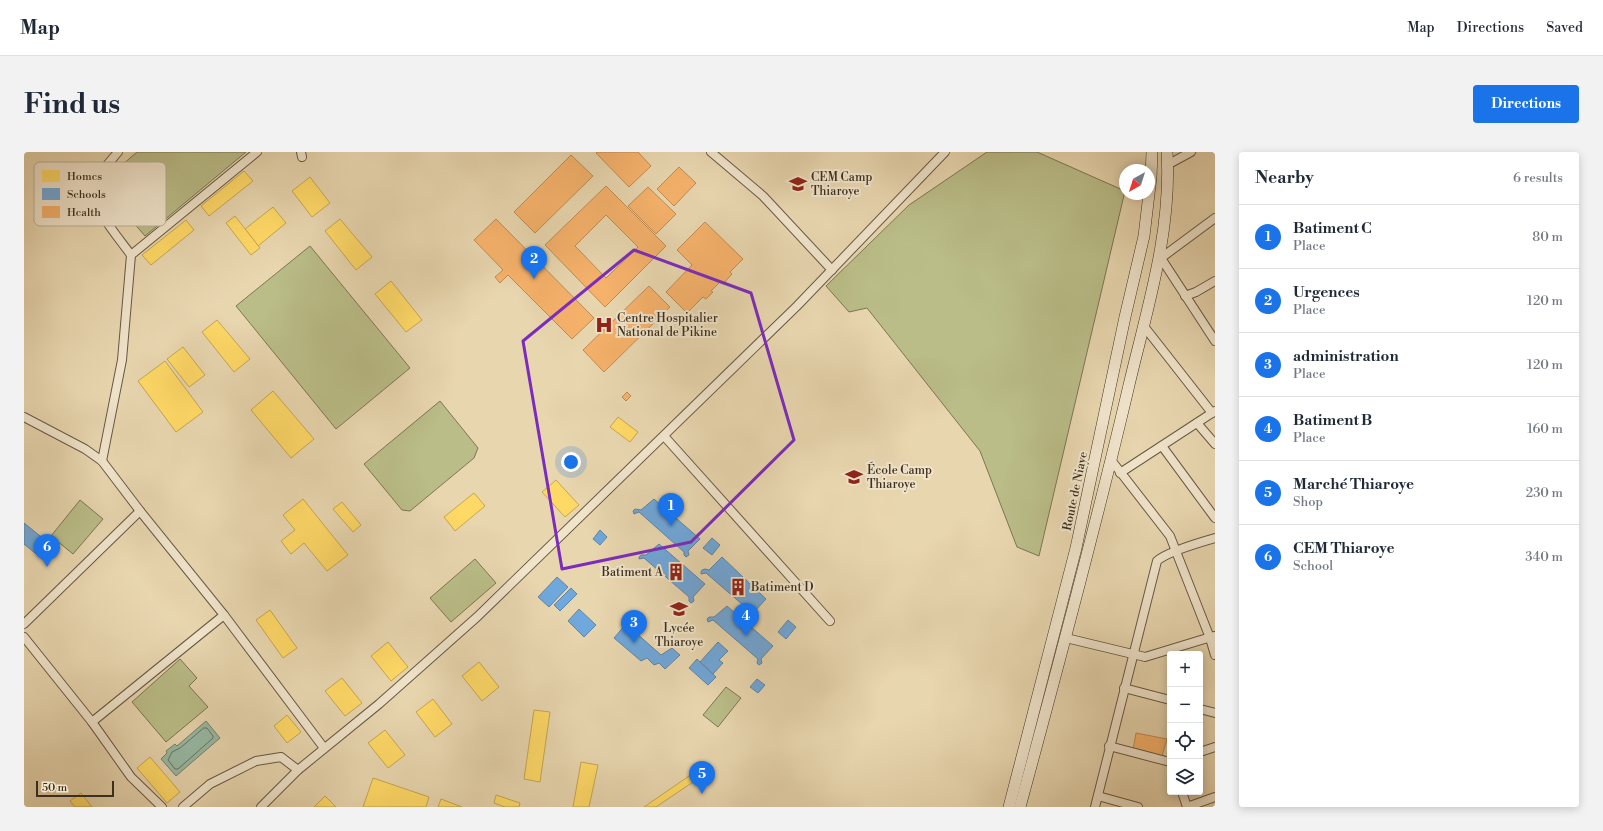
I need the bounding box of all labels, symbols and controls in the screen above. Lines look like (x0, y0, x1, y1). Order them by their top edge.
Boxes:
text: Map (20, 16, 60, 40)
text: Map (1407, 19, 1435, 37)
text: Directions (1457, 19, 1524, 37)
text: Saved (1546, 19, 1583, 37)
button: Directions (1473, 85, 1579, 123)
text: Find us (24, 87, 120, 122)
legend (34, 162, 166, 226)
north arrow (1119, 164, 1155, 200)
text: Nearby (1255, 167, 1314, 189)
text: Homes (67, 170, 102, 184)
place label: CEM Camp Thiaroye (811, 170, 872, 199)
text: 6 results (1513, 170, 1563, 186)
school or university icon: CEM Camp Thiaroye (788, 174, 808, 194)
text: Schools (67, 188, 106, 202)
text: Health (67, 206, 101, 220)
text: Batiment C (1293, 219, 1372, 238)
text: 1 (1265, 229, 1271, 245)
text: 80 m (1532, 229, 1563, 245)
text: Place (1293, 238, 1325, 254)
pin: 2 (521, 246, 547, 279)
text: Urgences (1293, 283, 1360, 302)
text: 2 (1264, 293, 1272, 309)
text: 120 m (1527, 293, 1563, 309)
text: Place (1293, 302, 1325, 318)
place label: Centre Hospitalier National de Pikine (617, 311, 718, 340)
hospital icon: Centre Hospitalier National de Pikine (594, 315, 614, 335)
text: administration (1293, 347, 1399, 366)
text: 3 (1264, 357, 1272, 373)
text: 120 m (1527, 357, 1563, 373)
text: Place (1293, 366, 1325, 382)
text: Batiment B (1293, 411, 1372, 430)
text: 4 (1264, 421, 1272, 437)
text: 160 m (1527, 421, 1563, 437)
text: Place (1293, 430, 1325, 446)
street label: Route de Niaye (1060, 450, 1091, 532)
your location (561, 452, 581, 472)
place label: École Camp Thiaroye (867, 461, 932, 492)
school or university icon: École Camp Thiaroye (844, 467, 864, 487)
text: Marché Thiaroye (1293, 475, 1414, 494)
text: 5 (1264, 485, 1272, 501)
text: 230 m (1526, 485, 1563, 501)
pin: 1 (658, 493, 684, 526)
text: Shop (1293, 494, 1323, 510)
pin: 6 (34, 534, 60, 567)
text: CEM Thiaroye (1293, 539, 1395, 558)
text: 6 (1264, 549, 1272, 565)
text: 340 m (1525, 549, 1563, 565)
text: School (1293, 558, 1333, 574)
building icon: Batiment A (666, 562, 686, 582)
place label: Batiment A (601, 565, 664, 580)
building icon: Batiment D (728, 577, 748, 597)
place label: Batiment D (750, 580, 814, 595)
school or university icon: Lycée Thiaroye (669, 599, 689, 619)
pin: 4 (733, 603, 759, 636)
pin: 3 (621, 610, 647, 643)
place label: Lycée Thiaroye (655, 621, 703, 650)
map controls (1167, 651, 1203, 795)
button: + (1167, 651, 1203, 687)
button: − (1167, 687, 1203, 723)
button: locate (1167, 723, 1203, 759)
button: layers (1167, 759, 1203, 795)
pin: 5 (689, 761, 715, 794)
scale bar (36, 779, 114, 798)
text: 50 m (42, 781, 67, 795)

